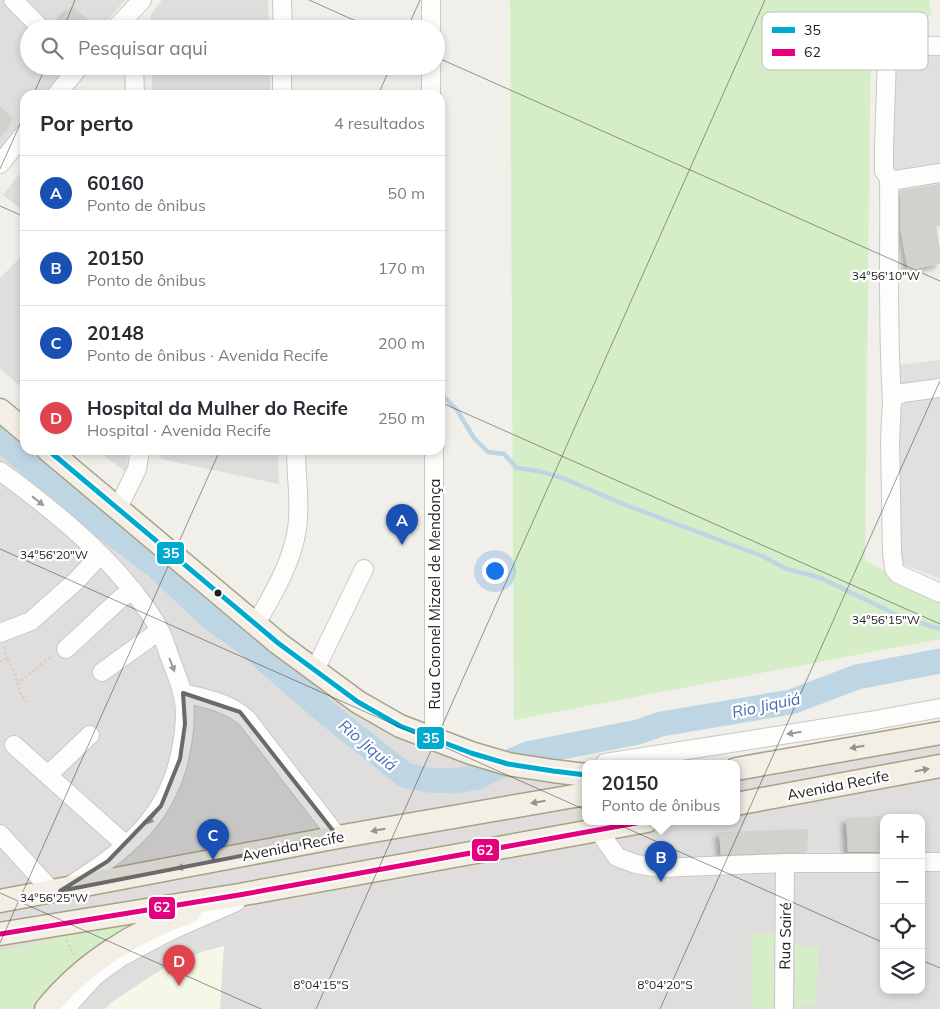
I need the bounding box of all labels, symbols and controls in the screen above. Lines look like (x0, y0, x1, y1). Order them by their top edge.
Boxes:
legend (762, 12, 928, 70)
search box (20, 20, 445, 75)
text: 35 (804, 21, 821, 39)
icon: search (38, 34, 66, 62)
text: Pesquisar aqui (78, 36, 208, 60)
text: 62 (804, 43, 821, 61)
text: Por perto (40, 110, 134, 136)
text: 4 resultados (334, 113, 425, 133)
text: 60160 (87, 171, 144, 195)
text: A (50, 183, 62, 203)
text: 50 m (388, 183, 425, 203)
text: Ponto de ônibus (87, 195, 206, 215)
text: 20150 (87, 246, 144, 270)
text: B (50, 258, 62, 278)
text: 170 m (378, 258, 425, 278)
text: 34°56'10"W (852, 268, 920, 283)
text: Ponto de ônibus (87, 270, 206, 290)
text: 20148 (87, 321, 144, 345)
text: C (51, 333, 61, 353)
text: 200 m (378, 333, 425, 353)
text: Ponto de ônibus · Avenida Recife (87, 345, 328, 365)
text: Hospital da Mulher do Recife (87, 396, 348, 420)
text: D (50, 408, 62, 428)
text: 250 m (378, 408, 425, 428)
text: Hospital · Avenida Recife (87, 420, 271, 440)
street label: Rua Coronel Mizael de Mendonça (425, 478, 444, 710)
one-way arrow (32, 495, 45, 506)
pin: A (386, 504, 418, 545)
line badge: 35 (156, 541, 185, 565)
text: 35 (163, 544, 179, 562)
text: 34°56'20"W (20, 547, 88, 562)
your location (482, 558, 508, 584)
unlabelled marker (213, 588, 223, 598)
text: 34°56'15"W (852, 612, 920, 627)
one-way arrow (169, 657, 176, 672)
water label: Rio Jiquiá (730, 688, 802, 722)
water label: Rio Jiquiá (335, 715, 401, 775)
line badge: 35 (416, 726, 445, 750)
text: 35 (423, 729, 439, 747)
one-way arrow (785, 729, 801, 737)
one-way arrow (849, 744, 865, 752)
popup (582, 760, 740, 825)
one-way arrow (914, 765, 930, 773)
street label: Avenida Recife (785, 766, 891, 804)
text: 20150 (602, 771, 659, 795)
text: Ponto de ônibus (602, 795, 720, 815)
one-way arrow (530, 799, 546, 807)
one-way arrow (146, 811, 157, 824)
map controls (880, 814, 925, 994)
button: + (880, 814, 925, 859)
pin: C (197, 819, 229, 860)
street label: Avenida Recife (240, 827, 346, 865)
one-way arrow (370, 827, 386, 835)
line badge: 62 (471, 838, 500, 862)
text: 62 (477, 841, 493, 859)
pin: B (645, 841, 677, 882)
button: − (880, 859, 925, 904)
one-way arrow (176, 863, 191, 871)
text: 34°56'25"W (20, 890, 88, 905)
line badge: 62 (148, 896, 176, 920)
text: 62 (154, 898, 170, 916)
street label: Rua Sairé (775, 902, 795, 970)
button: locate (880, 904, 925, 949)
pin: D (163, 945, 195, 986)
button: layers (880, 949, 925, 994)
text: 8°04'15"S (293, 977, 349, 992)
text: 8°04'20"S (637, 977, 693, 992)

